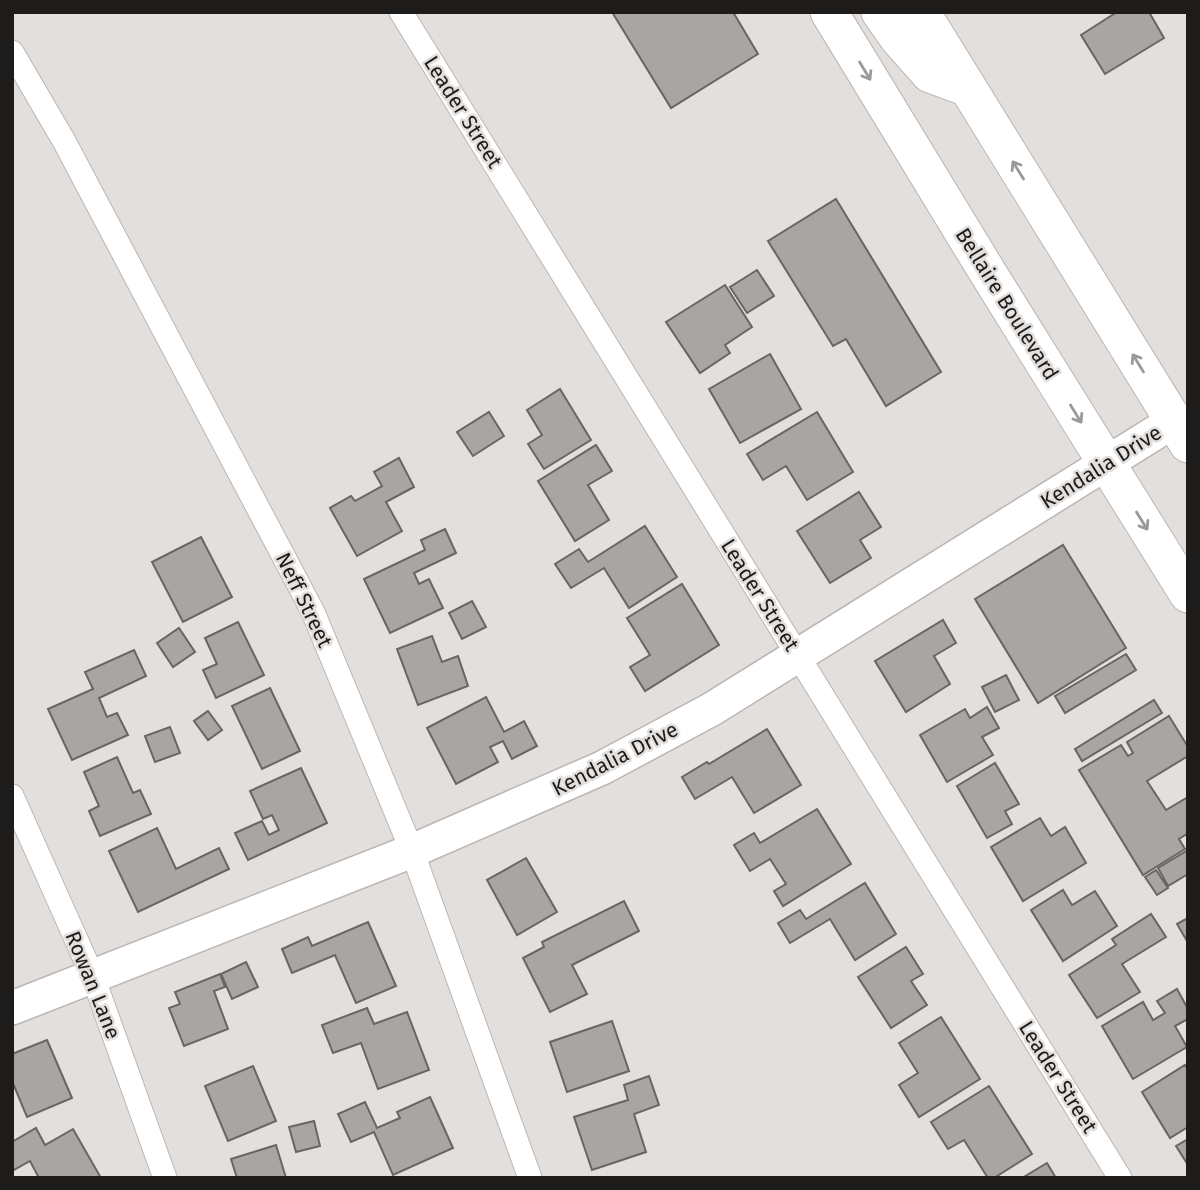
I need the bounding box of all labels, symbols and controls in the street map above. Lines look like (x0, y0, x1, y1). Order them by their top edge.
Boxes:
street label: Leader Street (418, 51, 508, 173)
one-way arrow (858, 60, 872, 80)
one-way arrow (1011, 160, 1025, 180)
street label: Bellaire Boulevard (950, 223, 1064, 385)
one-way arrow (1130, 354, 1144, 374)
one-way arrow (1069, 403, 1083, 423)
street label: Kendalia Drive (1036, 419, 1166, 515)
one-way arrow (1135, 511, 1150, 530)
street label: Leader Street (715, 534, 805, 656)
street label: Neff Street (270, 548, 338, 652)
street label: Kendalia Drive (548, 716, 682, 802)
street label: Rowan Lane (60, 927, 126, 1043)
street label: Leader Street (1013, 1016, 1103, 1138)

